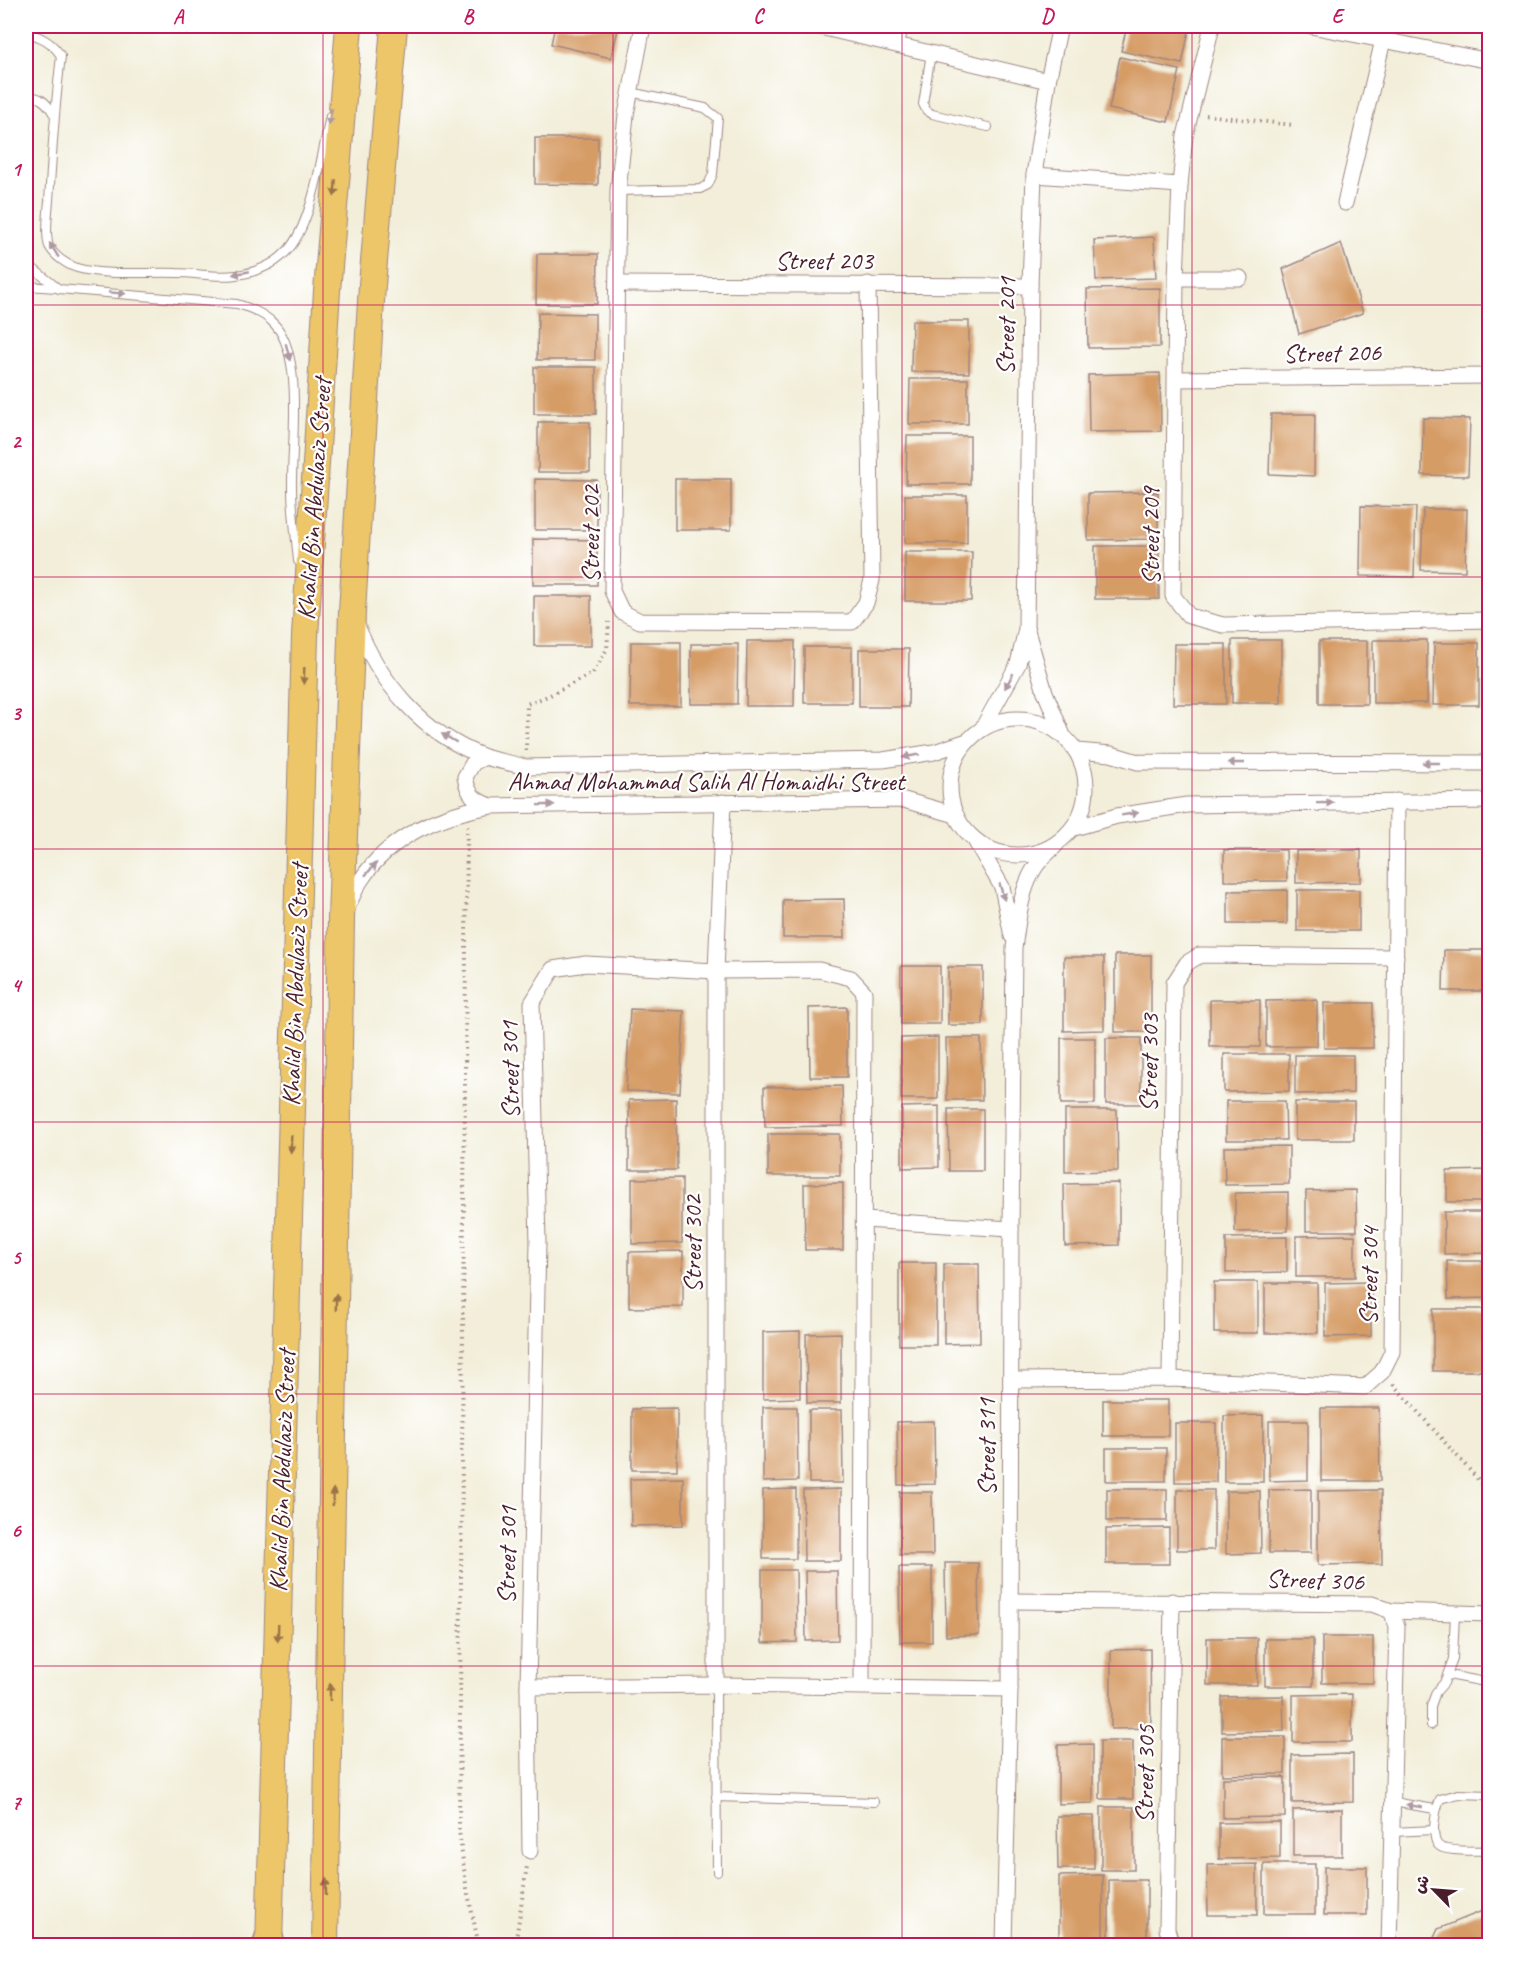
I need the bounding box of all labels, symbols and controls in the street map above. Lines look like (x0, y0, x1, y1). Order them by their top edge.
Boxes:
text: A (173, 4, 185, 29)
text: B (463, 4, 475, 29)
text: C (753, 4, 765, 29)
text: D (1041, 4, 1055, 29)
text: E (1332, 4, 1346, 29)
one-way arrow (325, 107, 334, 126)
text: 1 (12, 157, 23, 182)
one-way arrow (330, 179, 340, 198)
one-way arrow (49, 242, 60, 258)
street label: Street 203 (775, 244, 875, 277)
one-way arrow (231, 269, 250, 278)
street label: Street 201 (989, 275, 1023, 375)
one-way arrow (108, 288, 127, 298)
street label: Street 206 (1283, 336, 1383, 370)
one-way arrow (284, 343, 293, 361)
street label: Khalid Bin Abdulaziz Street (289, 374, 339, 621)
text: 2 (12, 429, 23, 454)
street label: Street 202 (574, 483, 607, 583)
street label: Street 209 (1134, 485, 1167, 585)
one-way arrow (299, 667, 309, 686)
one-way arrow (1004, 672, 1014, 689)
text: 3 (12, 701, 23, 726)
one-way arrow (440, 733, 457, 743)
one-way arrow (901, 751, 920, 760)
one-way arrow (1227, 758, 1246, 768)
one-way arrow (1422, 758, 1441, 768)
street label: Ahmad Mohammad Salih Al Homaidhi Street (508, 765, 907, 798)
one-way arrow (1315, 798, 1334, 808)
one-way arrow (537, 800, 556, 810)
one-way arrow (1121, 809, 1140, 818)
street label: Khalid Bin Abdulaziz Street (274, 860, 316, 1107)
one-way arrow (364, 862, 377, 877)
one-way arrow (998, 883, 1007, 901)
text: 4 (12, 973, 24, 998)
street label: Street 303 (1132, 1011, 1166, 1112)
street label: Street 301 (493, 1019, 527, 1119)
one-way arrow (286, 1135, 296, 1154)
street label: Street 302 (676, 1193, 709, 1293)
street label: Street 304 (1352, 1224, 1386, 1325)
text: 5 (12, 1245, 23, 1270)
one-way arrow (331, 1293, 340, 1312)
street label: Khalid Bin Abdulaziz Street (261, 1346, 303, 1593)
street label: Street 311 (970, 1397, 1003, 1496)
one-way arrow (328, 1488, 338, 1507)
street label: Street 301 (490, 1504, 524, 1604)
text: 6 (11, 1518, 22, 1543)
street label: Street 306 (1265, 1562, 1366, 1598)
one-way arrow (273, 1624, 282, 1643)
one-way arrow (325, 1683, 335, 1702)
street label: Street 305 (1128, 1723, 1162, 1823)
text: 7 (12, 1790, 23, 1815)
one-way arrow (1404, 1801, 1423, 1810)
north arrow (1404, 1860, 1464, 1920)
text: ش (1409, 1872, 1434, 1896)
one-way arrow (322, 1878, 331, 1897)

